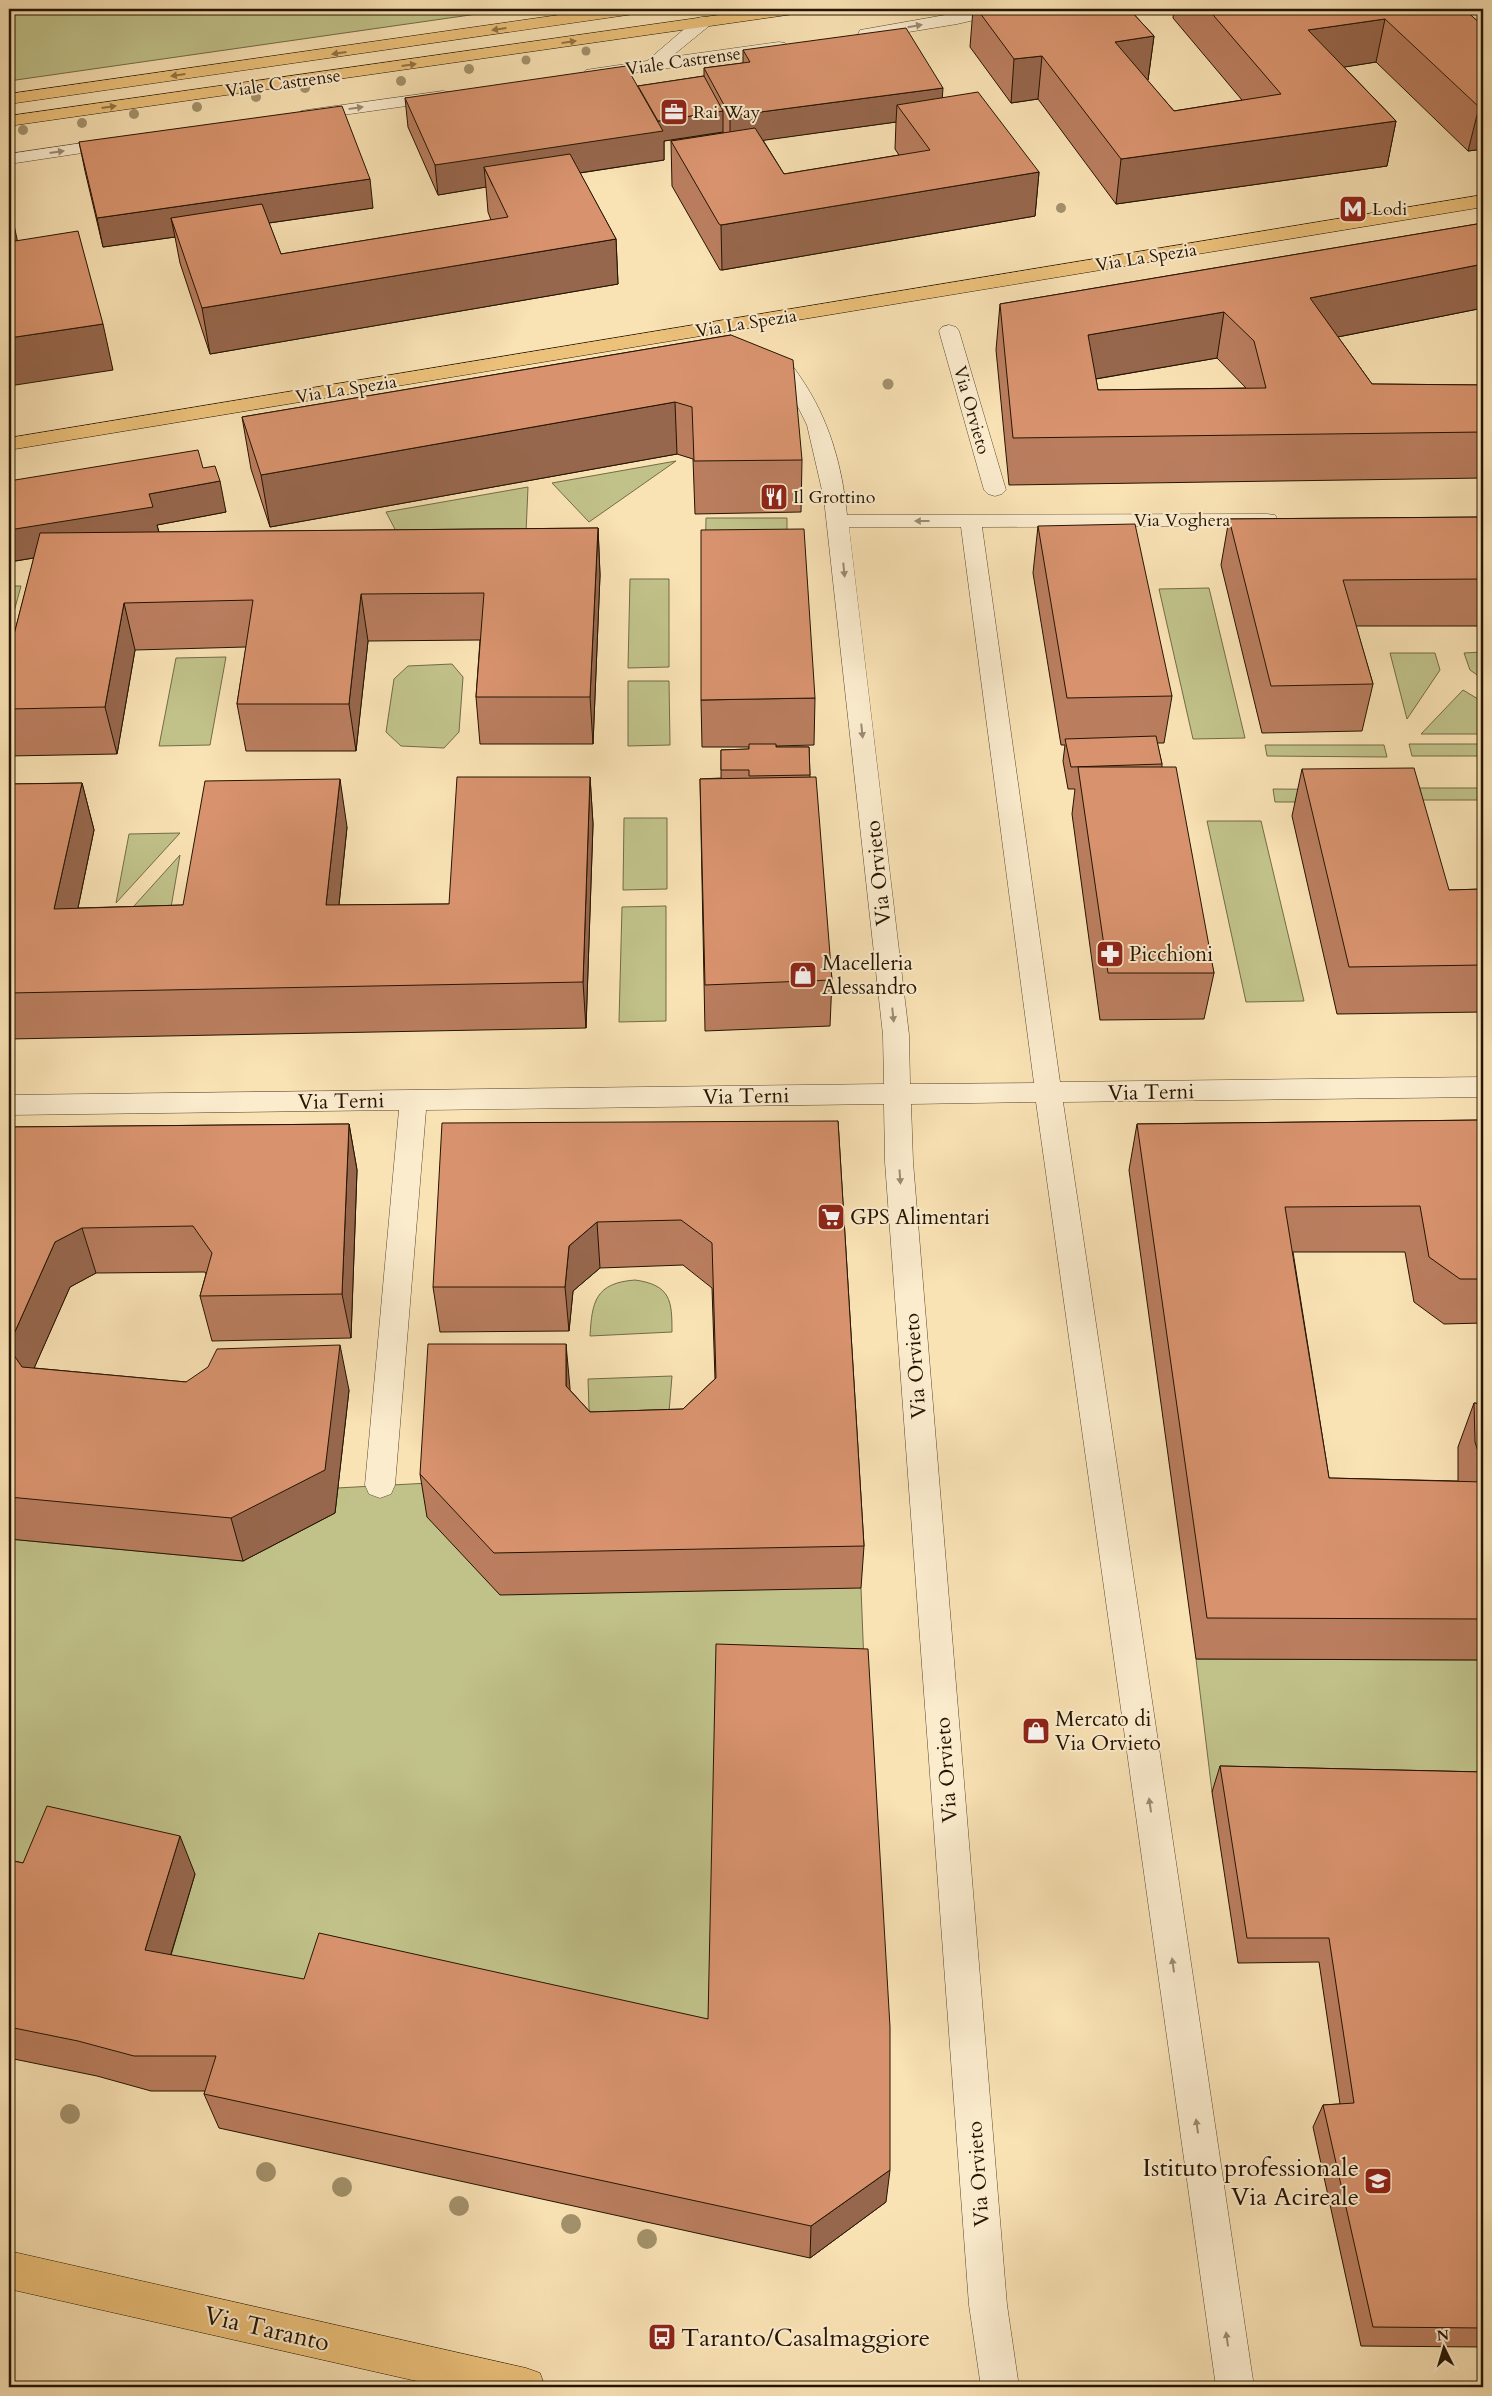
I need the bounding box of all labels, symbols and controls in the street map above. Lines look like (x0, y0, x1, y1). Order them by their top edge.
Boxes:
one-way arrow (908, 22, 924, 30)
one-way arrow (491, 25, 507, 33)
one-way arrow (562, 37, 578, 45)
street label: Viale Castrense (624, 41, 742, 82)
one-way arrow (330, 49, 346, 57)
one-way arrow (401, 61, 417, 69)
street label: Viale Castrense (224, 63, 342, 104)
one-way arrow (170, 72, 186, 80)
office icon: Rai Way (659, 97, 689, 127)
place label: Rai Way (693, 100, 761, 125)
one-way arrow (101, 103, 117, 111)
one-way arrow (349, 104, 365, 112)
one-way arrow (49, 147, 65, 155)
metro station icon: Lodi (1338, 194, 1368, 224)
place label: Lodi (1372, 197, 1407, 222)
street label: Via La Spezia (1094, 237, 1199, 278)
street label: Via La Spezia (694, 303, 799, 344)
street label: Via Orvieto (947, 363, 996, 457)
street label: Via La Spezia (294, 369, 399, 410)
restaurant icon: Il Grottino (759, 482, 789, 512)
place label: Il Grottino (793, 485, 876, 510)
street label: Via Voghera (1134, 508, 1230, 533)
one-way arrow (914, 517, 930, 525)
one-way arrow (840, 562, 848, 578)
one-way arrow (858, 724, 866, 740)
street label: Via Orvieto (859, 819, 898, 927)
pharmacy icon: Picchioni (1095, 939, 1125, 969)
place label: Picchioni (1129, 940, 1213, 969)
place label: Macelleria Alessandro (822, 949, 917, 1002)
shop icon: Macelleria Alessandro (788, 960, 818, 990)
one-way arrow (889, 1007, 897, 1023)
street label: Via Terni (1108, 1077, 1195, 1108)
street label: Via Terni (703, 1081, 790, 1112)
street label: Via Terni (298, 1086, 385, 1117)
one-way arrow (896, 1169, 904, 1185)
supermarket icon: GPS Alimentari (816, 1202, 846, 1232)
place label: GPS Alimentari (850, 1203, 990, 1232)
street label: Via Orvieto (897, 1312, 934, 1420)
place label: Mercato di Via Orvieto (1055, 1705, 1161, 1758)
street label: Via Orvieto (928, 1716, 965, 1824)
shop icon: Mercato di Via Orvieto (1021, 1716, 1051, 1746)
one-way arrow (1146, 1796, 1154, 1812)
one-way arrow (1169, 1957, 1177, 1973)
one-way arrow (1192, 2118, 1200, 2134)
street label: Via Orvieto (960, 2120, 997, 2228)
place label: Istituto professionale Via Acireale (1143, 2151, 1359, 2214)
school or university icon: Istituto professionale Via Acireale (1363, 2166, 1393, 2196)
street label: Via Taranto (201, 2298, 333, 2360)
place label: Taranto/Casalmaggiore (681, 2321, 930, 2355)
bus stop icon: Taranto/Casalmaggiore (647, 2322, 677, 2352)
north arrow (1420, 2324, 1470, 2374)
text: N (1436, 2326, 1450, 2346)
one-way arrow (1223, 2331, 1231, 2347)

